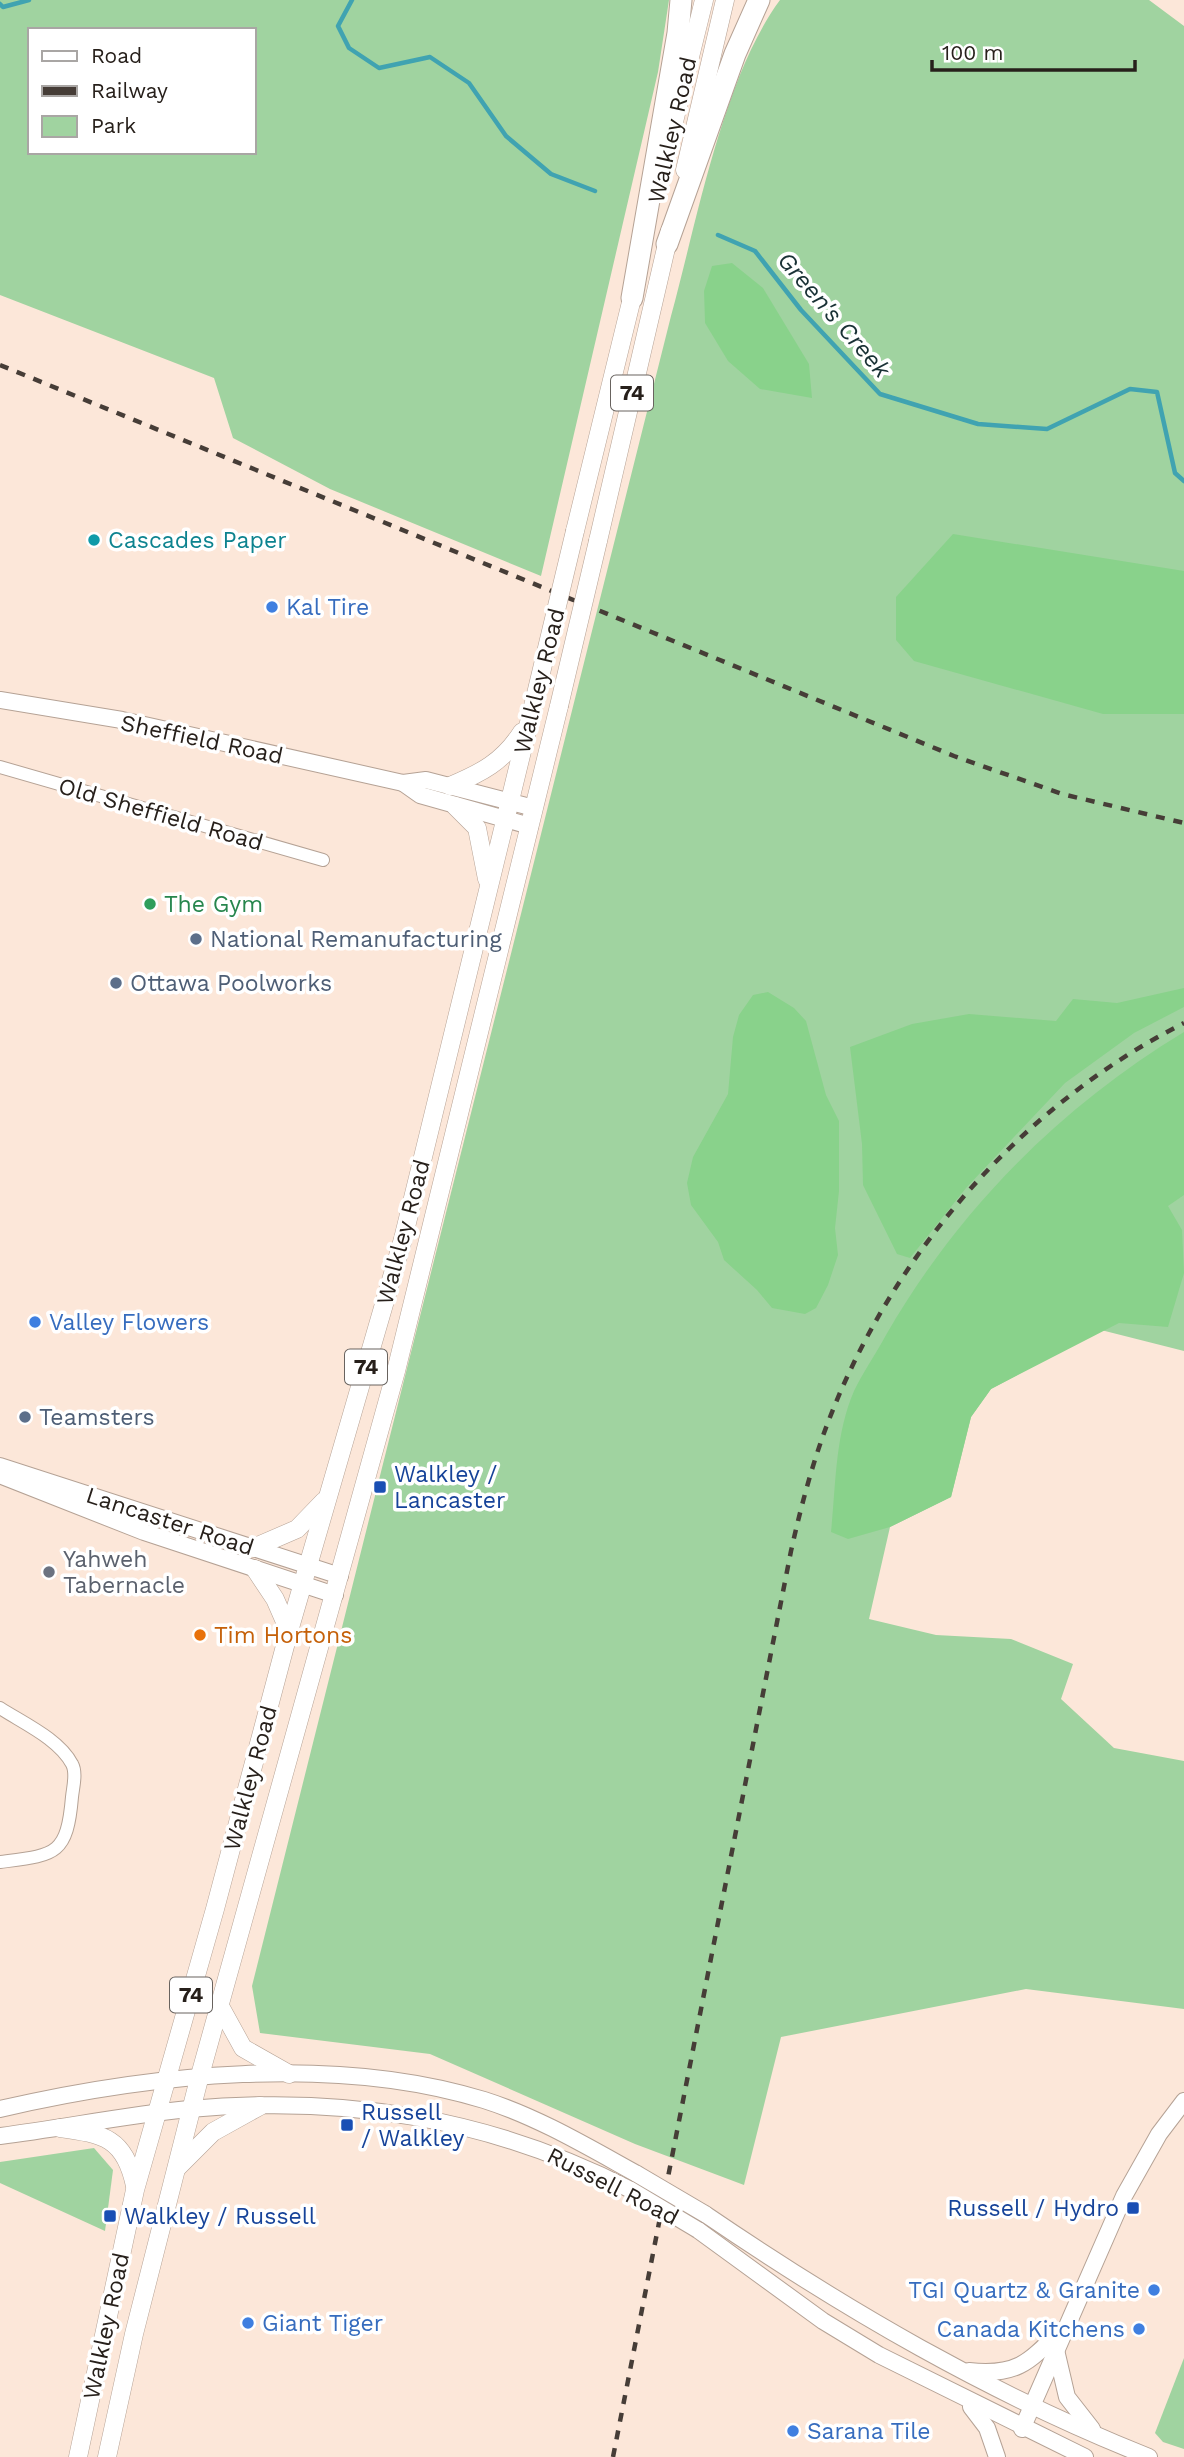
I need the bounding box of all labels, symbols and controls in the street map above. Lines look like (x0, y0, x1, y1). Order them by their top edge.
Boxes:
legend (28, 28, 256, 154)
scale bar (932, 28, 1135, 72)
text: 100 m (942, 40, 1004, 65)
text: Road (91, 43, 142, 68)
street label: Walkley Road (643, 54, 702, 206)
text: Railway (91, 78, 168, 103)
text: Park (91, 113, 136, 138)
water label: Green's Creek (772, 246, 897, 384)
road number: 74 (611, 376, 653, 410)
place label: Cascades Paper (108, 527, 287, 554)
marker: Cascades Paper (86, 532, 102, 548)
place label: Kal Tire (286, 594, 369, 621)
marker: Kal Tire (264, 599, 280, 615)
street label: Walkley Road (508, 605, 571, 757)
street label: Sheffield Road (118, 709, 285, 770)
street label: Old Sheffield Road (55, 772, 266, 857)
place label: The Gym (164, 891, 263, 918)
marker: The Gym (142, 896, 158, 912)
place label: National Remanufacturing (210, 926, 503, 953)
marker: National Remanufacturing (188, 931, 204, 947)
place label: Ottawa Poolworks (130, 970, 332, 997)
marker: Ottawa Poolworks (108, 975, 124, 991)
street label: Walkley Road (371, 1157, 436, 1308)
place label: Valley Flowers (49, 1309, 209, 1336)
marker: Valley Flowers (27, 1314, 43, 1330)
road number: 74 (345, 1350, 387, 1384)
place label: Teamsters (39, 1404, 155, 1431)
marker: Teamsters (17, 1409, 33, 1425)
place label: Walkley / Lancaster (394, 1461, 505, 1514)
marker: Walkley / Lancaster (372, 1479, 388, 1495)
street label: Lancaster Road (83, 1482, 257, 1561)
place label: Yahweh Tabernacle (63, 1546, 185, 1599)
marker: Yahweh Tabernacle (41, 1564, 57, 1580)
place label: Tim Hortons (214, 1622, 352, 1649)
marker: Tim Hortons (192, 1627, 208, 1643)
street label: Walkley Road (218, 1703, 283, 1854)
road number: 74 (170, 1978, 212, 2012)
place label: Russell / Walkley (361, 2099, 464, 2152)
marker: Russell / Walkley (339, 2117, 355, 2133)
street label: Russell Road (542, 2142, 683, 2231)
place label: Russell / Hydro (947, 2195, 1119, 2222)
marker: Russell / Hydro (1125, 2200, 1141, 2216)
place label: Walkley / Russell (124, 2203, 316, 2230)
marker: Walkley / Russell (102, 2208, 118, 2224)
street label: Walkley Road (78, 2250, 135, 2402)
place label: TGI Quartz & Granite (908, 2277, 1140, 2304)
marker: TGI Quartz & Granite (1146, 2282, 1162, 2298)
place label: Giant Tiger (262, 2310, 383, 2337)
marker: Giant Tiger (240, 2315, 256, 2331)
place label: Canada Kitchens (937, 2316, 1125, 2343)
marker: Canada Kitchens (1131, 2321, 1147, 2337)
place label: Sarana Tile (807, 2418, 931, 2445)
marker: Sarana Tile (785, 2423, 801, 2439)

